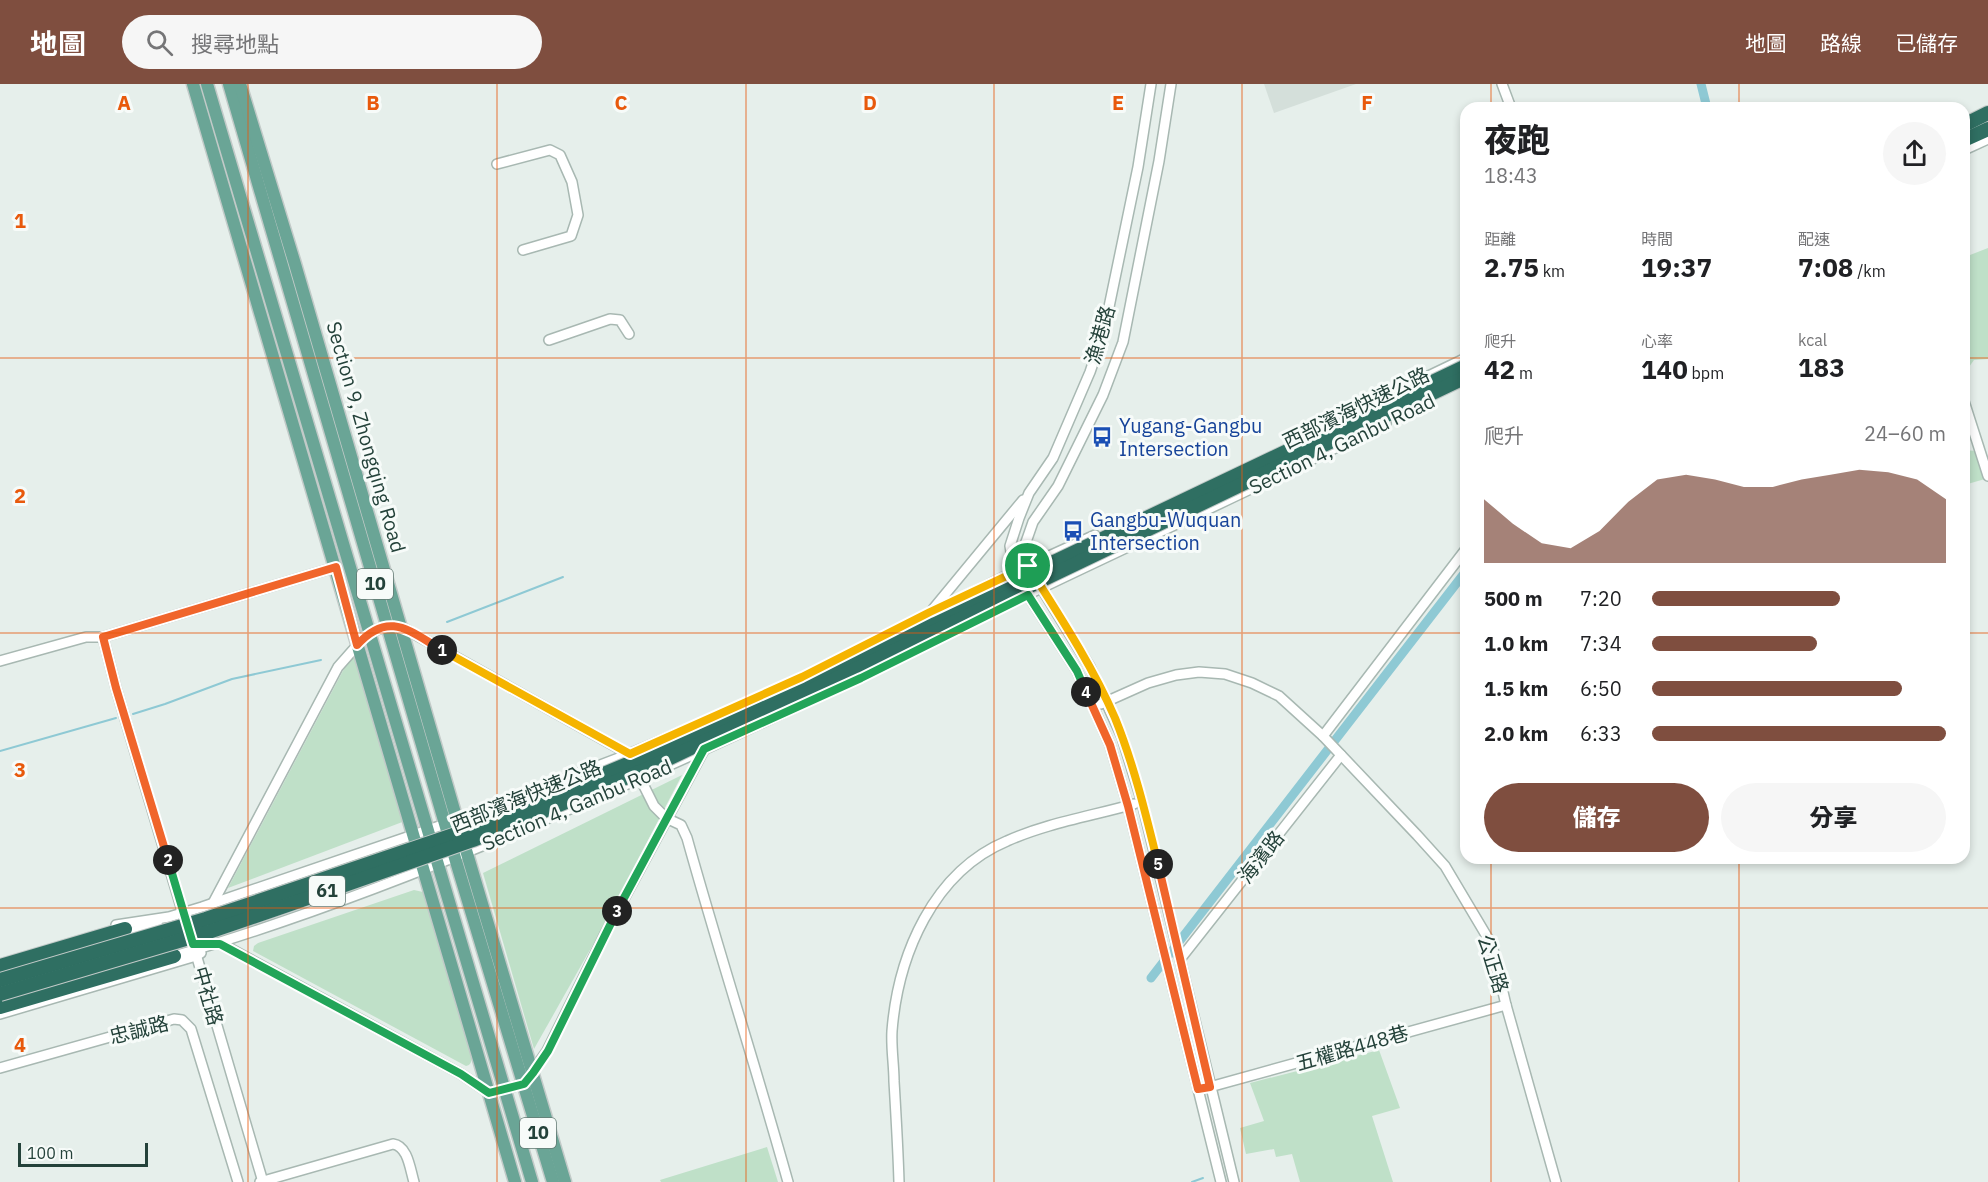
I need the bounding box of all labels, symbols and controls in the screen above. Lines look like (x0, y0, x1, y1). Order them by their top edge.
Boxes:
search box (122, 15, 542, 69)
text: 地圖 (30, 25, 86, 62)
icon: search (143, 26, 176, 59)
text: 搜尋地點 (191, 29, 279, 58)
text: 地圖 (1745, 29, 1787, 57)
text: 路線 (1820, 29, 1862, 57)
text: 已儲存 (1895, 29, 1958, 57)
text: A (117, 89, 131, 116)
text: B (366, 89, 380, 116)
text: C (614, 89, 628, 116)
text: D (863, 89, 877, 116)
text: E (1112, 89, 1124, 116)
text: F (1361, 89, 1373, 116)
text: 夜跑 (1484, 118, 1550, 161)
button: share (1883, 122, 1946, 185)
text: 18:43 (1484, 162, 1538, 189)
text: 1 (14, 207, 26, 234)
text: 距離 (1484, 229, 1516, 249)
text: 時間 (1641, 229, 1673, 249)
text: 配速 (1798, 229, 1830, 249)
text: 2.75 (1484, 250, 1539, 284)
text: 19:37 (1641, 250, 1712, 284)
text: 7:08 (1798, 250, 1853, 284)
text: km (1539, 261, 1565, 281)
text: /km (1853, 261, 1886, 281)
street label: 漁港路 (1078, 302, 1121, 367)
street label: Section 9, Zhongqing Road (321, 318, 412, 556)
text: kcal (1798, 330, 1827, 350)
text: 爬升 (1484, 331, 1516, 351)
text: 心率 (1641, 331, 1673, 351)
text: 183 (1798, 350, 1845, 384)
text: 42 (1484, 352, 1515, 386)
text: 140 (1641, 352, 1688, 386)
street label: 西部濱海快速公路 (1278, 360, 1434, 455)
text: m (1515, 363, 1533, 383)
text: bpm (1688, 363, 1724, 383)
street label: Section 4, Ganbu Road (1244, 387, 1439, 500)
place label: Yugang-Gangbu Intersection (1119, 412, 1262, 462)
text: 24–60 m (1864, 420, 1946, 447)
text: 爬升 (1484, 422, 1524, 449)
bus stop icon: Yugang-Gangbu Intersection (1090, 425, 1114, 449)
text: 2 (14, 482, 26, 509)
place label: Gangbu-Wuquan Intersection (1090, 506, 1241, 556)
bus stop icon: Gangbu-Wuquan Intersection (1061, 519, 1085, 543)
pin (1002, 540, 1053, 591)
icon: arrive (1011, 549, 1044, 582)
road number: 10 (357, 569, 393, 599)
text: 500 m (1484, 585, 1543, 612)
text: 7:20 (1580, 585, 1622, 612)
text: 1.0 km (1484, 630, 1548, 657)
text: 7:34 (1580, 630, 1622, 657)
pin: 1 (427, 635, 457, 665)
text: 1 (437, 640, 447, 660)
text: 1.5 km (1484, 675, 1548, 702)
text: 6:50 (1580, 675, 1622, 702)
pin: 4 (1071, 677, 1101, 707)
text: 4 (1081, 682, 1091, 702)
text: 2.0 km (1484, 720, 1548, 747)
text: 6:33 (1580, 720, 1622, 747)
street label: Section 4, Ganbu Road (478, 752, 676, 857)
street label: 西部濱海快速公路 (447, 753, 605, 838)
text: 3 (14, 756, 26, 783)
button: 儲存 (1484, 783, 1709, 852)
button: 分享 (1721, 783, 1946, 852)
street label: 海濱路 (1231, 825, 1290, 889)
pin: 2 (153, 845, 183, 875)
pin: 5 (1143, 849, 1173, 879)
text: 2 (163, 850, 173, 870)
text: 5 (1153, 854, 1163, 874)
road number: 61 (309, 876, 345, 906)
pin: 3 (602, 896, 632, 926)
text: 3 (612, 901, 622, 921)
street label: 公正路 (1472, 931, 1515, 996)
street label: 中社路 (187, 963, 230, 1028)
street label: 忠誠路 (107, 1009, 171, 1050)
street label: 五權路448巷 (1292, 1019, 1411, 1076)
text: 4 (14, 1031, 26, 1058)
road number: 10 (520, 1118, 556, 1148)
scale bar (18, 1140, 148, 1168)
text: 100 m (27, 1143, 74, 1163)

